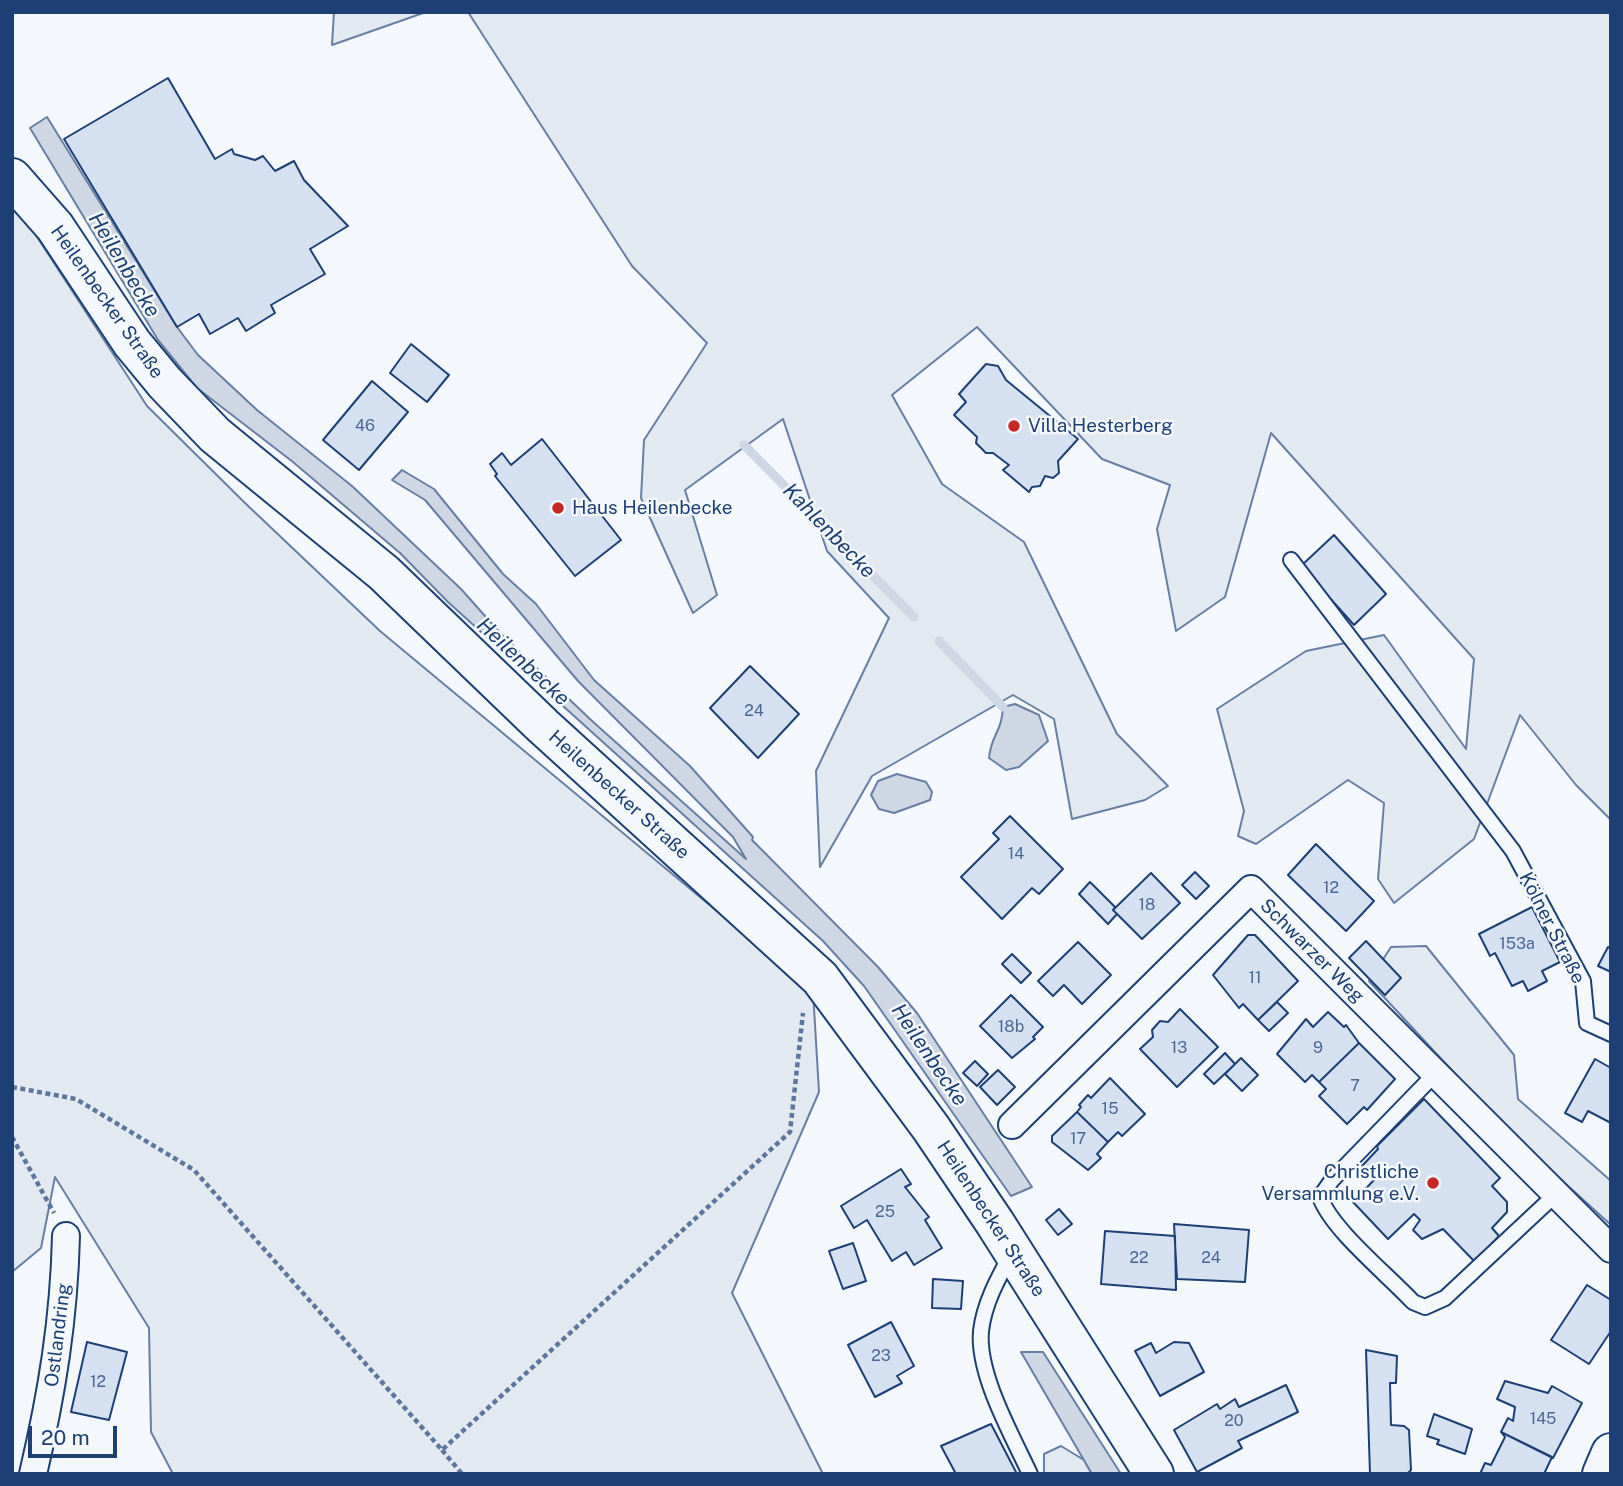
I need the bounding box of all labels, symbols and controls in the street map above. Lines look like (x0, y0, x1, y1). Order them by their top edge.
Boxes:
water label: Heilenbecke (83, 208, 165, 322)
street label: Heilenbecker Straße (46, 221, 168, 383)
place label: Villa Hesterberg (1028, 415, 1173, 437)
house number: 46 (355, 416, 375, 436)
marker: Villa Hesterberg (1006, 418, 1022, 434)
water label: Kahlenbecke (777, 478, 881, 584)
place label: Haus Heilenbecke (572, 497, 733, 519)
marker: Haus Heilenbecke (550, 500, 566, 516)
water label: Heilenbecke (471, 613, 575, 711)
house number: 24 (744, 701, 764, 721)
street label: Heilenbecker Straße (544, 726, 694, 864)
house number: 14 (1008, 844, 1024, 864)
street label: Kölner Straße (1514, 869, 1590, 987)
house number: 12 (1323, 878, 1339, 898)
street label: Schwarzer Weg (1255, 894, 1369, 1008)
house number: 18 (1139, 895, 1155, 915)
house number: 153a (1499, 934, 1535, 954)
house number: 11 (1248, 968, 1262, 988)
water label: Heilenbecke (886, 999, 972, 1111)
house number: 18b (998, 1017, 1024, 1037)
house number: 13 (1171, 1038, 1187, 1058)
house number: 9 (1313, 1038, 1323, 1058)
house number: 7 (1350, 1076, 1360, 1096)
house number: 15 (1102, 1099, 1118, 1119)
house number: 17 (1070, 1129, 1086, 1149)
street label: Heilenbecker Straße (932, 1137, 1050, 1301)
place label: Christliche Versammlung e.V. (1262, 1161, 1419, 1205)
marker: Christliche Versammlung e.V. (1425, 1175, 1441, 1191)
house number: 25 (875, 1202, 895, 1222)
house number: 22 (1129, 1248, 1149, 1268)
house number: 24 (1201, 1248, 1221, 1268)
street label: Ostlandring (40, 1282, 76, 1388)
house number: 23 (871, 1346, 891, 1366)
house number: 12 (90, 1372, 106, 1392)
house number: 145 (1530, 1409, 1556, 1429)
house number: 20 (1224, 1411, 1244, 1431)
scale bar (32, 1412, 121, 1456)
text: 20 m (41, 1425, 90, 1450)

